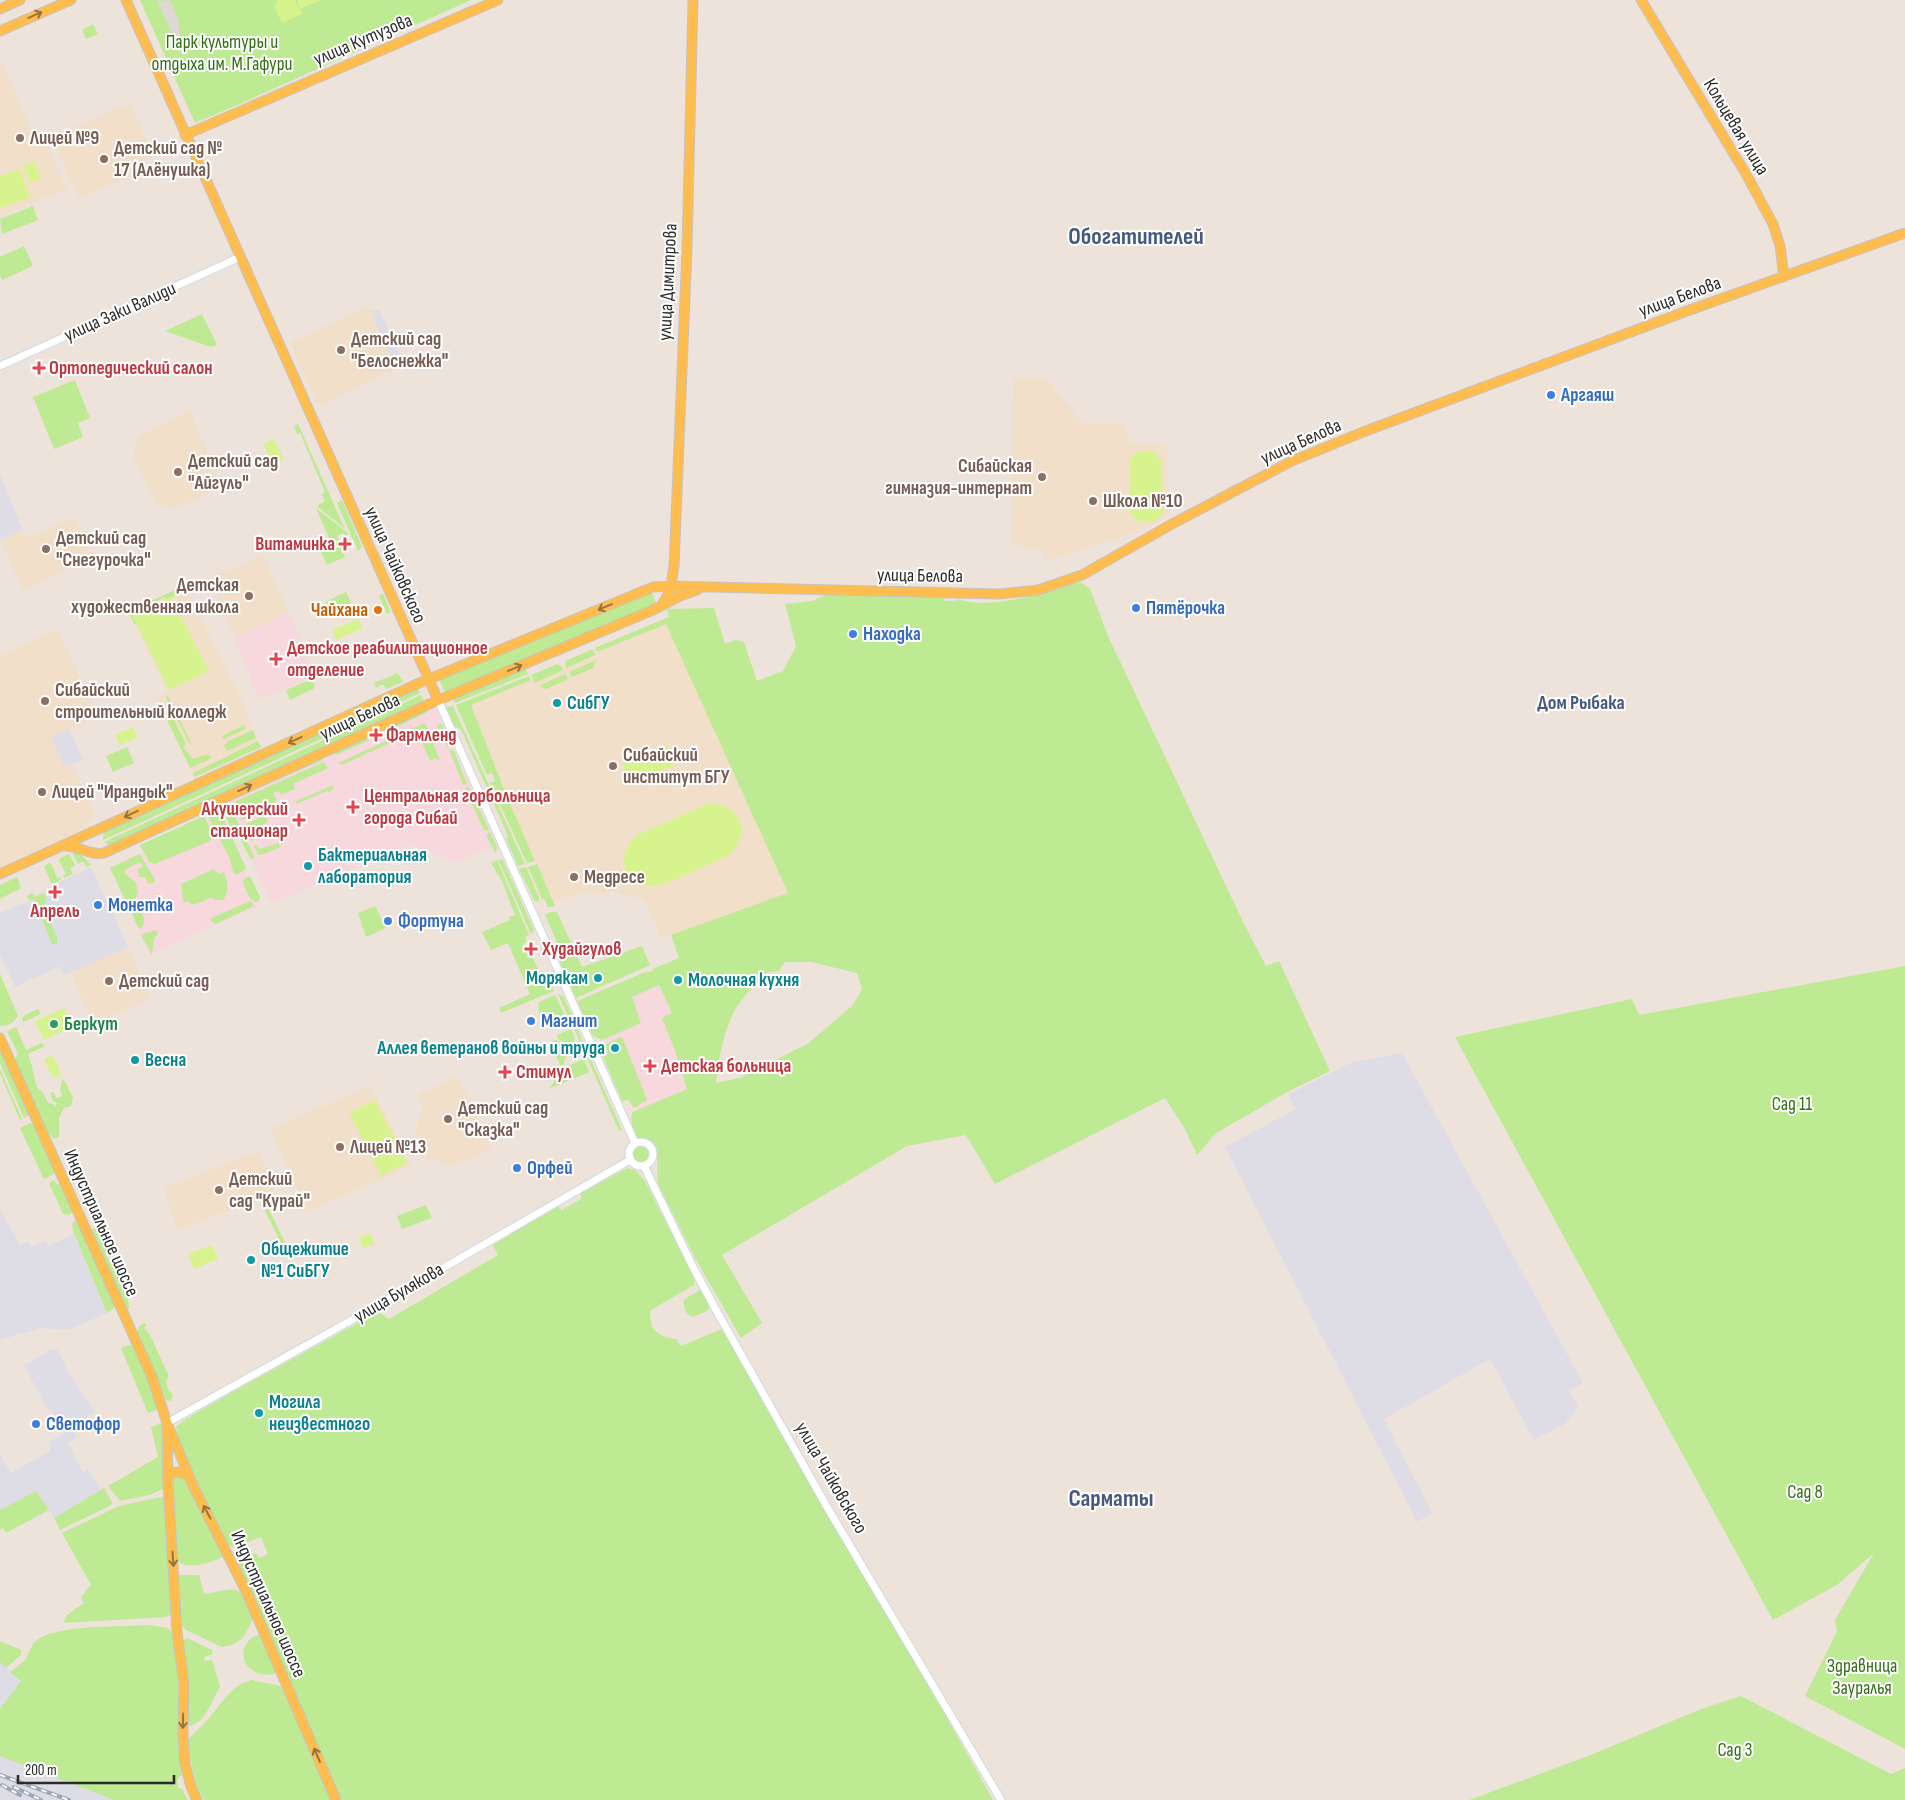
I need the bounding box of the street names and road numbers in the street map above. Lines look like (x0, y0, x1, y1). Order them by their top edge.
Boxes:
street label: улица Кутузова (310, 9, 416, 71)
street label: Кольцевая улица (1698, 75, 1774, 179)
street label: улица Димитрова (653, 223, 683, 341)
street label: улица Белова (1636, 272, 1724, 322)
street label: улица Заки Валиди (60, 277, 180, 347)
street label: улица Белова (1257, 414, 1345, 470)
street label: улица Чайковского (359, 503, 431, 627)
street label: улица Белова (877, 564, 963, 588)
street label: улица Белова (316, 688, 404, 746)
street label: Индустриальное шоссе (58, 1146, 144, 1300)
street label: улица Булякова (350, 1258, 448, 1328)
street label: улица Чайковского (790, 1418, 872, 1538)
street label: Индустриальное шоссе (225, 1527, 311, 1681)

